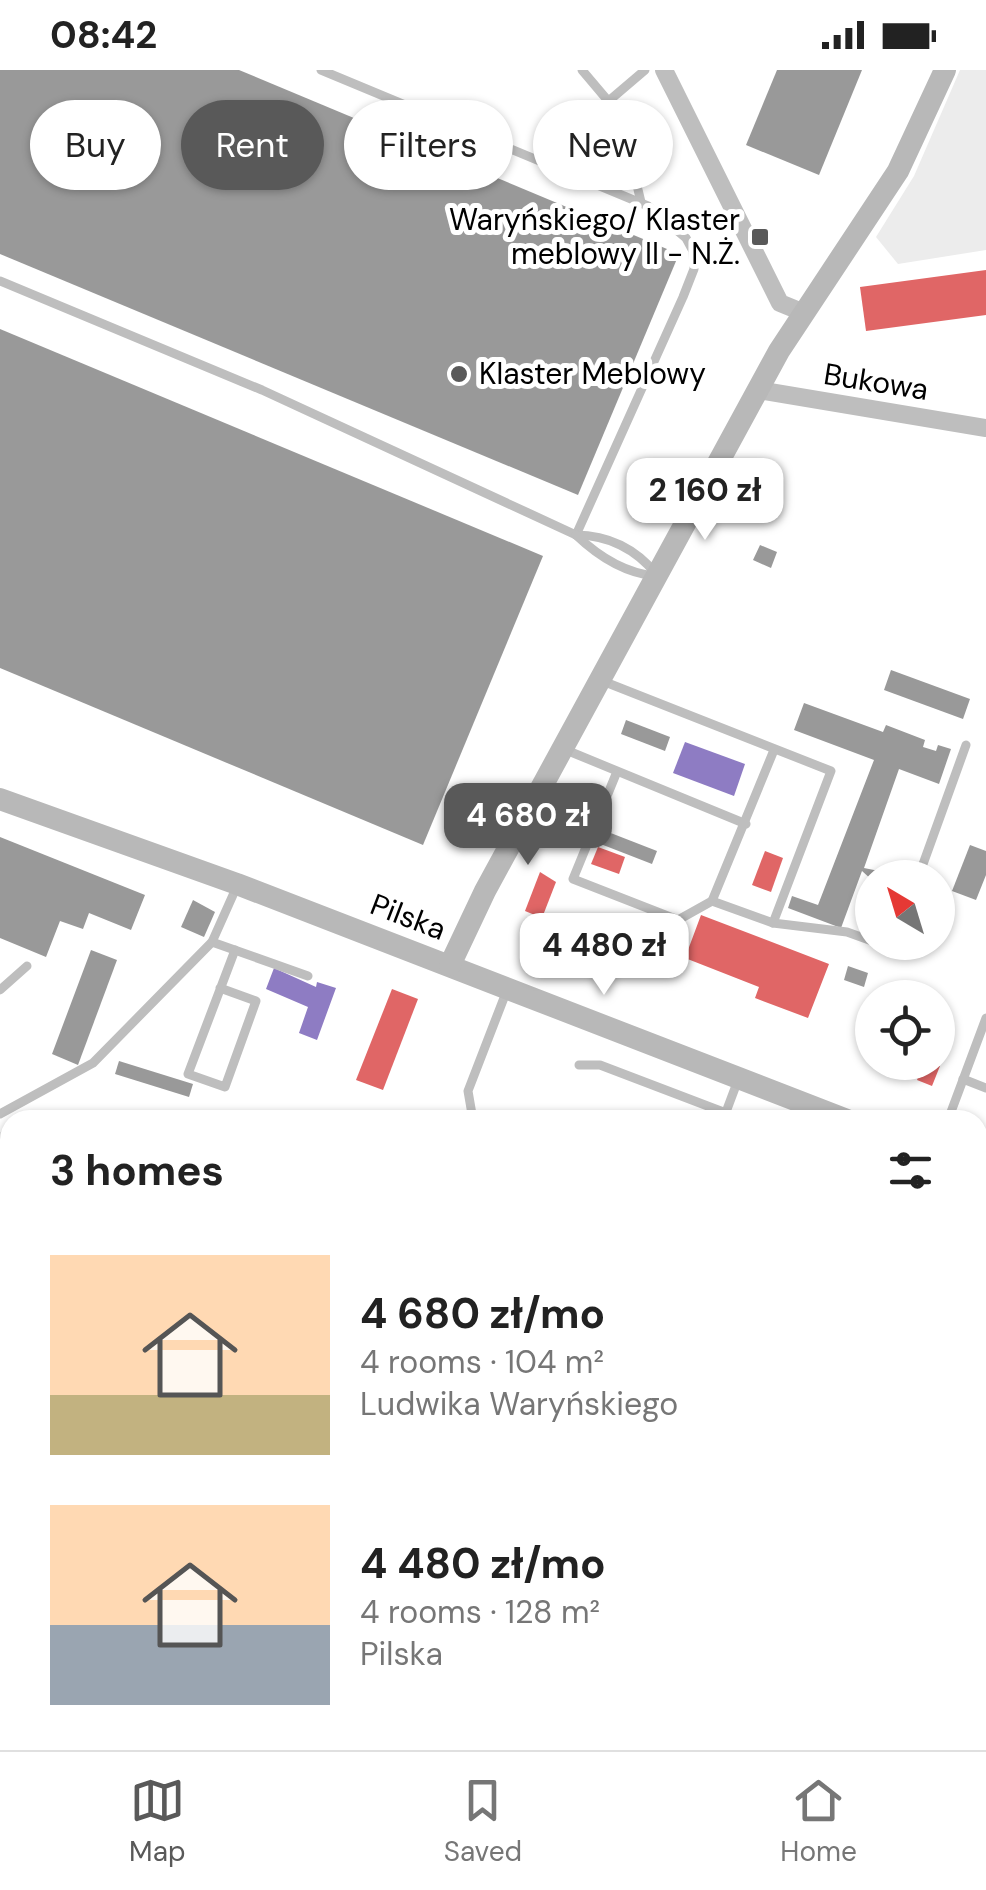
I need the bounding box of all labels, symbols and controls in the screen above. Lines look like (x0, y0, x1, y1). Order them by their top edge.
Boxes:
text: 08:42 (50, 10, 157, 60)
chip: Buy (30, 100, 161, 190)
chip: Rent (181, 100, 324, 190)
chip: Filters (344, 100, 513, 190)
chip: New (533, 100, 673, 190)
place label: Waryńskiego/ Klaster meblowy II - N.Ż. (449, 200, 740, 273)
marker: Waryńskiego/ Klaster meblowy II - N.Ż. (749, 226, 771, 248)
place label: Klaster Meblowy (479, 354, 706, 393)
street label: Bukowa (821, 354, 931, 409)
marker: Klaster Meblowy (448, 363, 470, 385)
pin: 2 160 zł (602, 458, 808, 543)
text: 2 160 zł (648, 469, 762, 511)
pin: 4 680 zł (425, 783, 631, 868)
text: 4 680 zł (466, 794, 590, 836)
north arrow (855, 860, 955, 960)
map controls (855, 860, 955, 1080)
street label: Pilska (365, 884, 451, 949)
pin: 4 480 zł (501, 913, 707, 998)
text: 4 480 zł (542, 924, 666, 966)
button: locate (855, 980, 955, 1080)
text: 3 homes (50, 1143, 224, 1198)
icon: filters (883, 1143, 938, 1198)
text: 4 680 zł/mo (360, 1286, 605, 1341)
icon: home (130, 1295, 250, 1415)
text: 4 rooms · 104 m² (360, 1341, 604, 1383)
text: Ludwika Waryńskiego (360, 1383, 678, 1425)
text: 4 480 zł/mo (360, 1536, 606, 1591)
icon: home (130, 1545, 250, 1665)
text: 4 rooms · 128 m² (360, 1591, 600, 1633)
text: Pilska (360, 1633, 443, 1675)
tab: Map (129, 1773, 185, 1870)
tab: Saved (444, 1773, 522, 1870)
tab: Home (780, 1773, 857, 1870)

